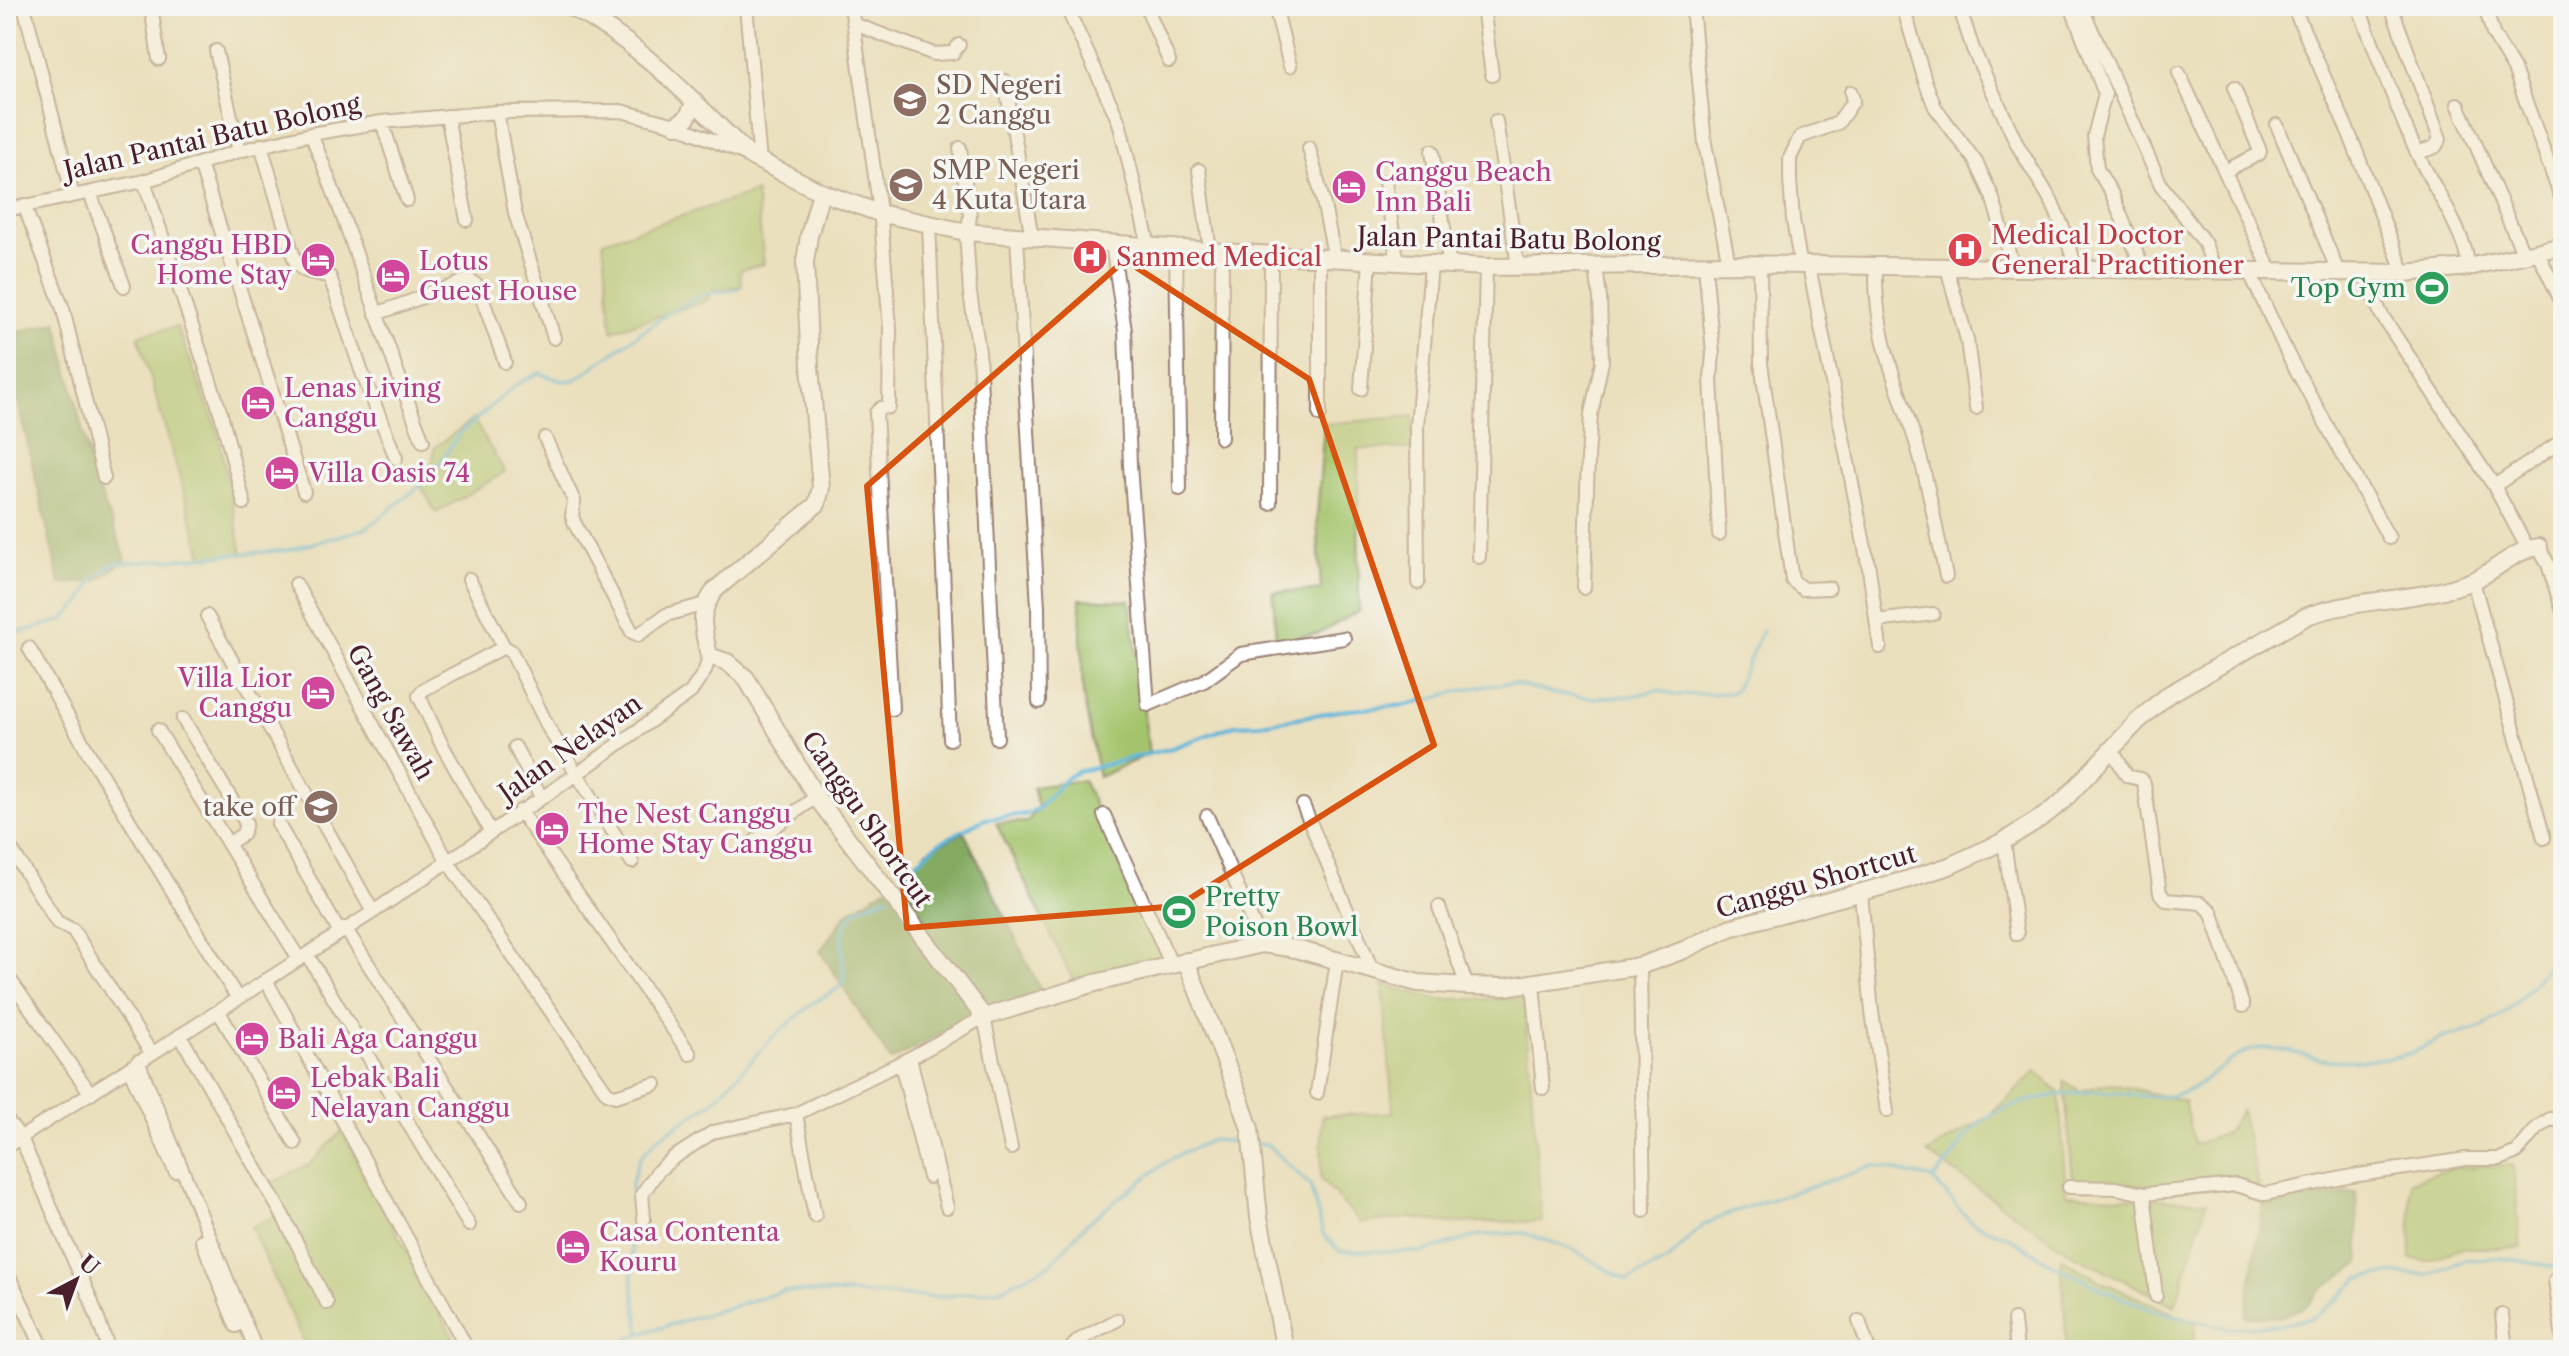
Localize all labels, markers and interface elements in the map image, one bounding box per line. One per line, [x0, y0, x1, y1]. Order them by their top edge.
place label: SD Negeri 2 Canggu [936, 69, 1062, 131]
school or university icon: SD Negeri 2 Canggu [891, 81, 929, 119]
street label: Jalan Pantai Batu Bolong [57, 87, 364, 188]
place label: SMP Negeri 4 Kuta Utara [932, 154, 1087, 216]
place label: Canggu Beach Inn Bali [1375, 156, 1552, 218]
school or university icon: SMP Negeri 4 Kuta Utara [887, 166, 925, 204]
hotel icon: Canggu Beach Inn Bali [1330, 168, 1368, 206]
place label: Medical Doctor General Practitioner [1991, 219, 2244, 281]
street label: Jalan Pantai Batu Bolong [1353, 220, 1661, 258]
place label: Canggu HBD Home Stay [130, 229, 293, 291]
hospital icon: Medical Doctor General Practitioner [1946, 231, 1984, 269]
hospital icon: Sanmed Medical [1071, 238, 1109, 276]
hotel icon: Canggu HBD Home Stay [299, 241, 337, 279]
place label: Sanmed Medical [1116, 241, 1322, 273]
place label: Lotus Guest House [419, 245, 577, 307]
hotel icon: Lotus Guest House [374, 257, 412, 295]
sports icon: Top Gym [2413, 269, 2451, 307]
place label: Top Gym [2291, 272, 2406, 304]
place label: Lenas Living Canggu [284, 372, 441, 434]
hotel icon: Lenas Living Canggu [239, 384, 277, 422]
hotel icon: Villa Oasis 74 [263, 454, 301, 492]
place label: Villa Oasis 74 [307, 457, 470, 489]
street label: Gang Sawah [340, 638, 442, 786]
place label: Villa Lior Canggu [177, 662, 292, 724]
hotel icon: Villa Lior Canggu [299, 674, 337, 712]
street label: Jalan Nelayan [489, 687, 648, 811]
street label: Canggu Shortcut [794, 725, 940, 914]
school or university icon: take off [302, 788, 340, 826]
place label: take off [203, 791, 298, 823]
place label: The Nest Canggu Home Stay Canggu [578, 798, 813, 860]
hotel icon: The Nest Canggu Home Stay Canggu [533, 810, 571, 848]
street label: Canggu Shortcut [1712, 837, 1921, 925]
place label: Pretty Poison Bowl [1205, 881, 1359, 943]
sports icon: Pretty Poison Bowl [1160, 893, 1198, 931]
hotel icon: Bali Aga Canggu [233, 1020, 271, 1058]
place label: Bali Aga Canggu [278, 1023, 478, 1055]
place label: Lebak Bali Nelayan Canggu [310, 1062, 510, 1124]
hotel icon: Lebak Bali Nelayan Canggu [265, 1074, 303, 1112]
place label: Casa Contenta Kouru [599, 1216, 780, 1278]
hotel icon: Casa Contenta Kouru [554, 1228, 592, 1266]
north arrow [36, 1240, 116, 1320]
text: U [73, 1249, 104, 1281]

